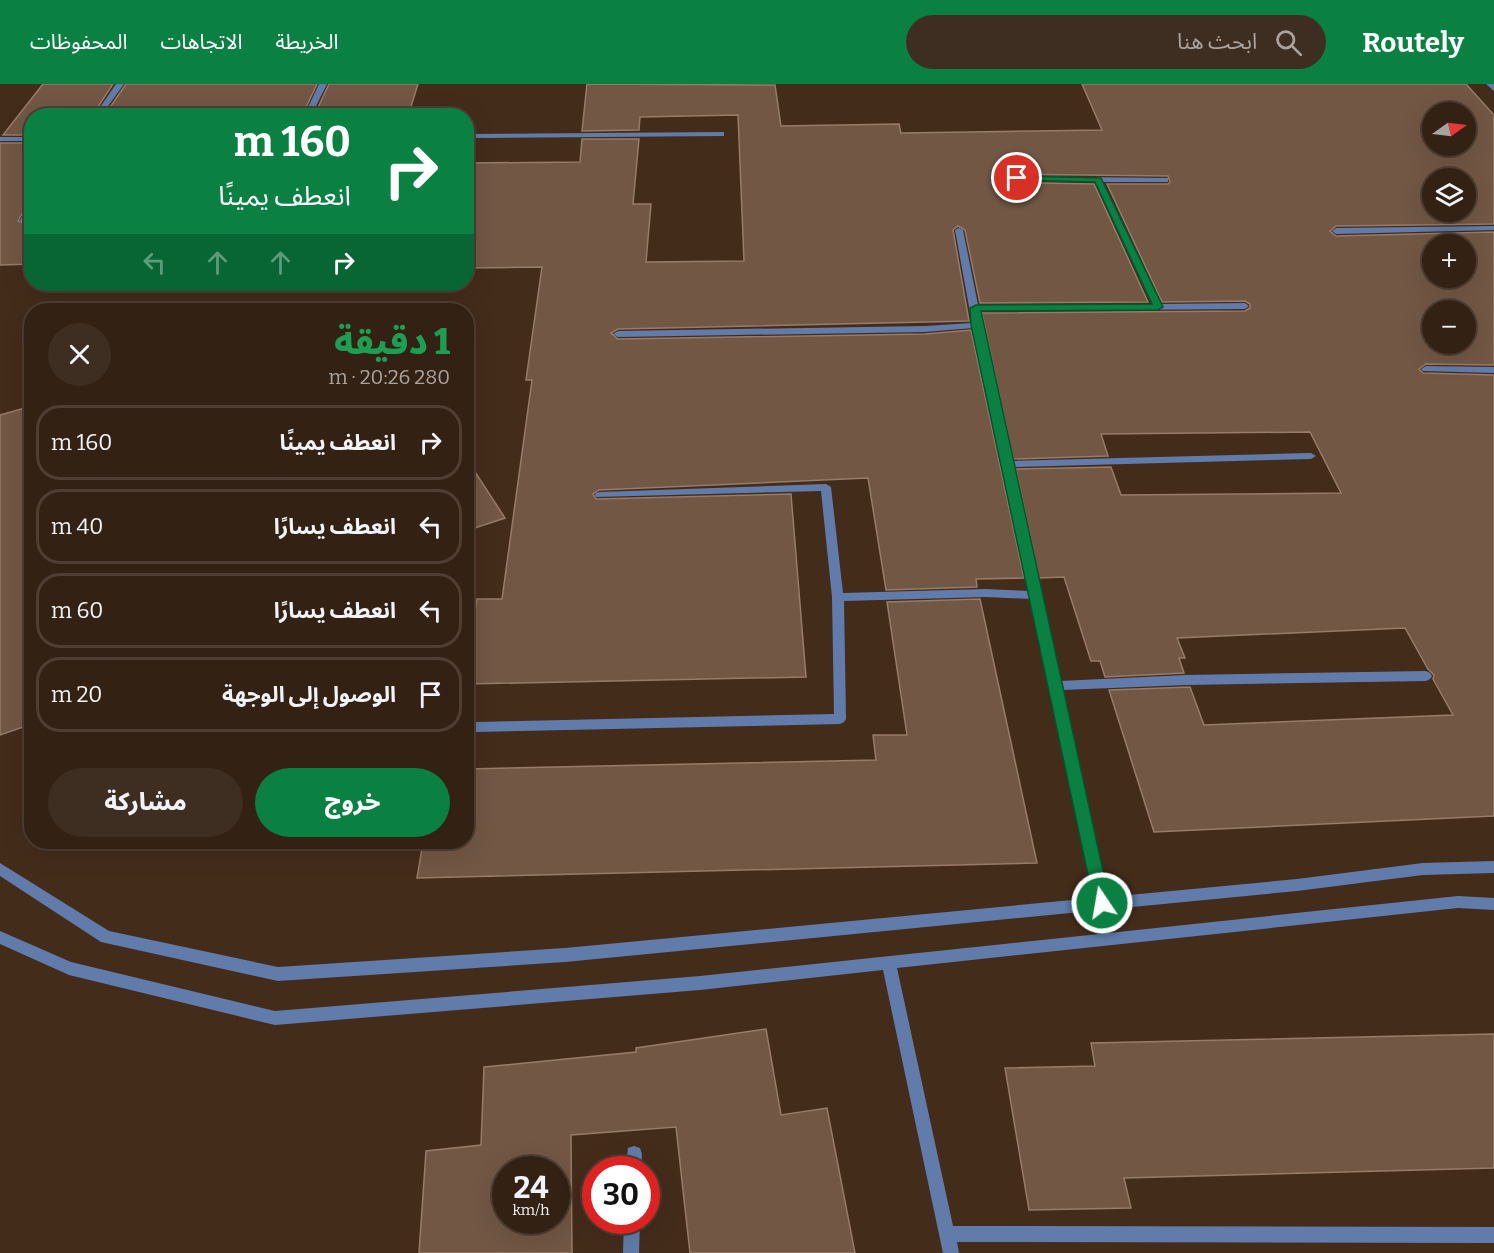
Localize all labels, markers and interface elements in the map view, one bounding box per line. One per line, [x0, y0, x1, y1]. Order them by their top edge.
search box [906, 15, 1326, 69]
icon: search [1272, 26, 1305, 59]
text: Routely [1362, 26, 1464, 59]
text: ابحث هنا [1177, 28, 1257, 55]
text: المحفوظات [30, 29, 127, 55]
text: الاتجاهات [160, 29, 242, 55]
text: الخريطة [275, 29, 338, 55]
north arrow [1422, 102, 1476, 156]
map controls [1422, 102, 1476, 354]
text: 160 m [234, 117, 351, 167]
icon: right [372, 132, 450, 210]
pin [991, 152, 1042, 203]
icon: arrive [1000, 161, 1033, 194]
button: layers [1422, 168, 1476, 222]
text: انعطف يمينًا [218, 180, 351, 212]
button: + [1422, 234, 1476, 288]
icon: left [138, 246, 171, 279]
icon: ahead [201, 246, 234, 279]
icon: ahead [264, 246, 297, 279]
icon: right [327, 246, 360, 279]
button: − [1422, 300, 1476, 354]
text: 1 دقيقة [334, 320, 450, 364]
button: close [48, 323, 111, 386]
text: 280 m · 20:26 [328, 365, 450, 389]
icon: right [414, 426, 447, 459]
text: 160 m [51, 429, 112, 456]
text: انعطف يمينًا [280, 429, 396, 456]
icon: left [414, 510, 447, 543]
text: 40 m [51, 513, 103, 540]
text: انعطف يسارًا [274, 513, 396, 540]
icon: left [414, 594, 447, 627]
text: 60 m [51, 597, 103, 624]
text: انعطف يسارًا [274, 597, 396, 624]
icon: arrive [414, 678, 447, 711]
text: 20 m [51, 681, 102, 708]
text: الوصول إلى الوجهة [222, 681, 396, 708]
button: مشاركة [48, 768, 243, 837]
button: خروج [255, 768, 450, 837]
position arrow [1070, 871, 1134, 935]
speed limit sign: 30 [582, 1156, 660, 1234]
text: 24 [513, 1170, 549, 1206]
text: km/h [512, 1201, 550, 1219]

